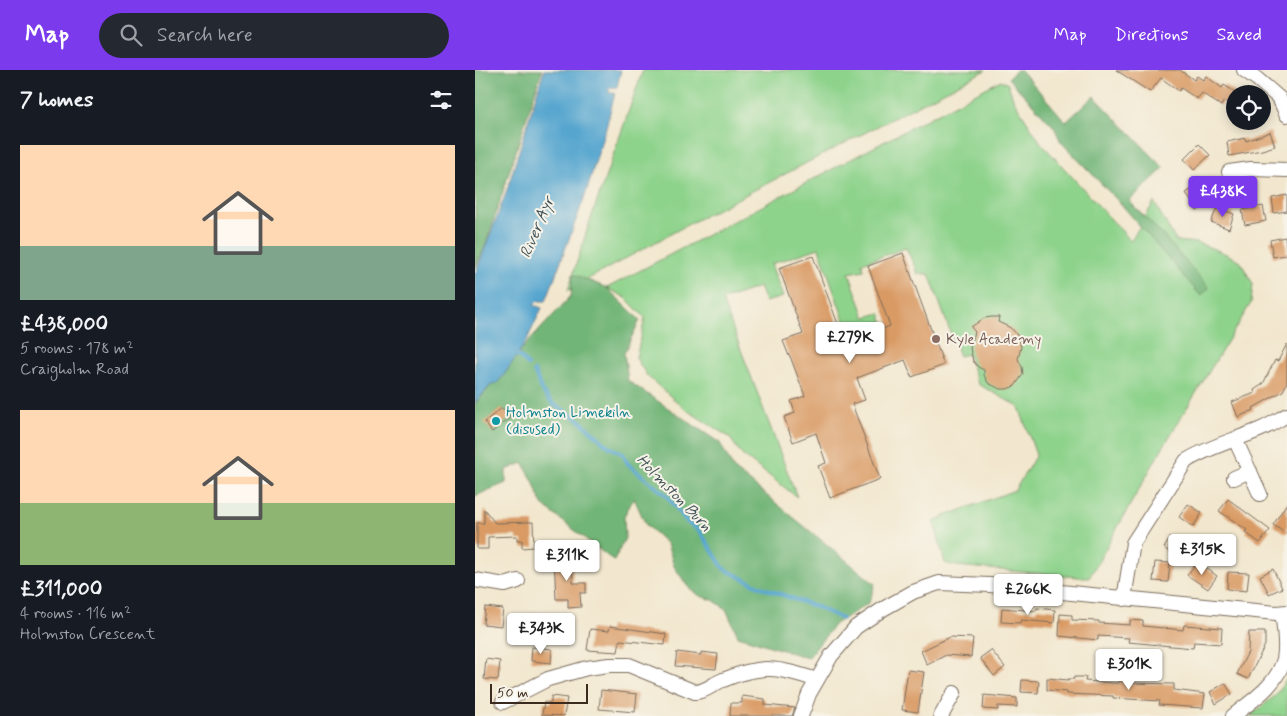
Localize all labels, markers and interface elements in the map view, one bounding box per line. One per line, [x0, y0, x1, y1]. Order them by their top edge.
search box [99, 13, 449, 58]
text: Map [25, 20, 69, 51]
icon: search [117, 21, 145, 49]
text: Search here [157, 23, 253, 48]
text: Map [1054, 23, 1087, 47]
text: Directions [1115, 23, 1189, 47]
text: Saved [1217, 23, 1262, 47]
map controls [1226, 85, 1271, 130]
button: locate [1226, 85, 1271, 130]
text: 7 homes [20, 86, 93, 114]
icon: filters [427, 86, 455, 114]
pin: £438K [1188, 176, 1258, 218]
icon: home [193, 178, 283, 268]
text: £438K [1199, 181, 1247, 202]
water label: River Ayr [515, 192, 560, 261]
text: £438,000 [20, 310, 108, 338]
pin: £279K [815, 322, 885, 364]
text: £279K [827, 327, 873, 348]
place label: Kyle Academy [946, 330, 1041, 350]
marker: Kyle Academy [930, 333, 942, 345]
text: 5 rooms · 178 m² [20, 338, 134, 359]
text: Craigholm Road [20, 359, 129, 380]
place label: Holmston Limekiln (disused) [506, 403, 631, 440]
marker: Holmston Limekiln (disused) [490, 415, 502, 427]
icon: home [193, 443, 283, 533]
water label: Holmston Burn [632, 450, 716, 536]
pin: £315K [1167, 534, 1237, 576]
text: £315K [1179, 539, 1225, 560]
pin: £311K [532, 540, 602, 582]
text: £311K [546, 545, 588, 566]
pin: £266K [993, 574, 1063, 616]
text: £311,000 [20, 575, 102, 603]
text: £266K [1005, 579, 1051, 600]
text: 4 rooms · 116 m² [20, 603, 131, 624]
pin: £343K [506, 612, 576, 655]
text: £343K [518, 618, 564, 639]
text: Holmston Crescent [20, 624, 155, 645]
pin: £301K [1094, 648, 1164, 691]
text: £301K [1106, 654, 1152, 675]
scale bar [490, 681, 587, 704]
text: 50 m [497, 684, 528, 702]

